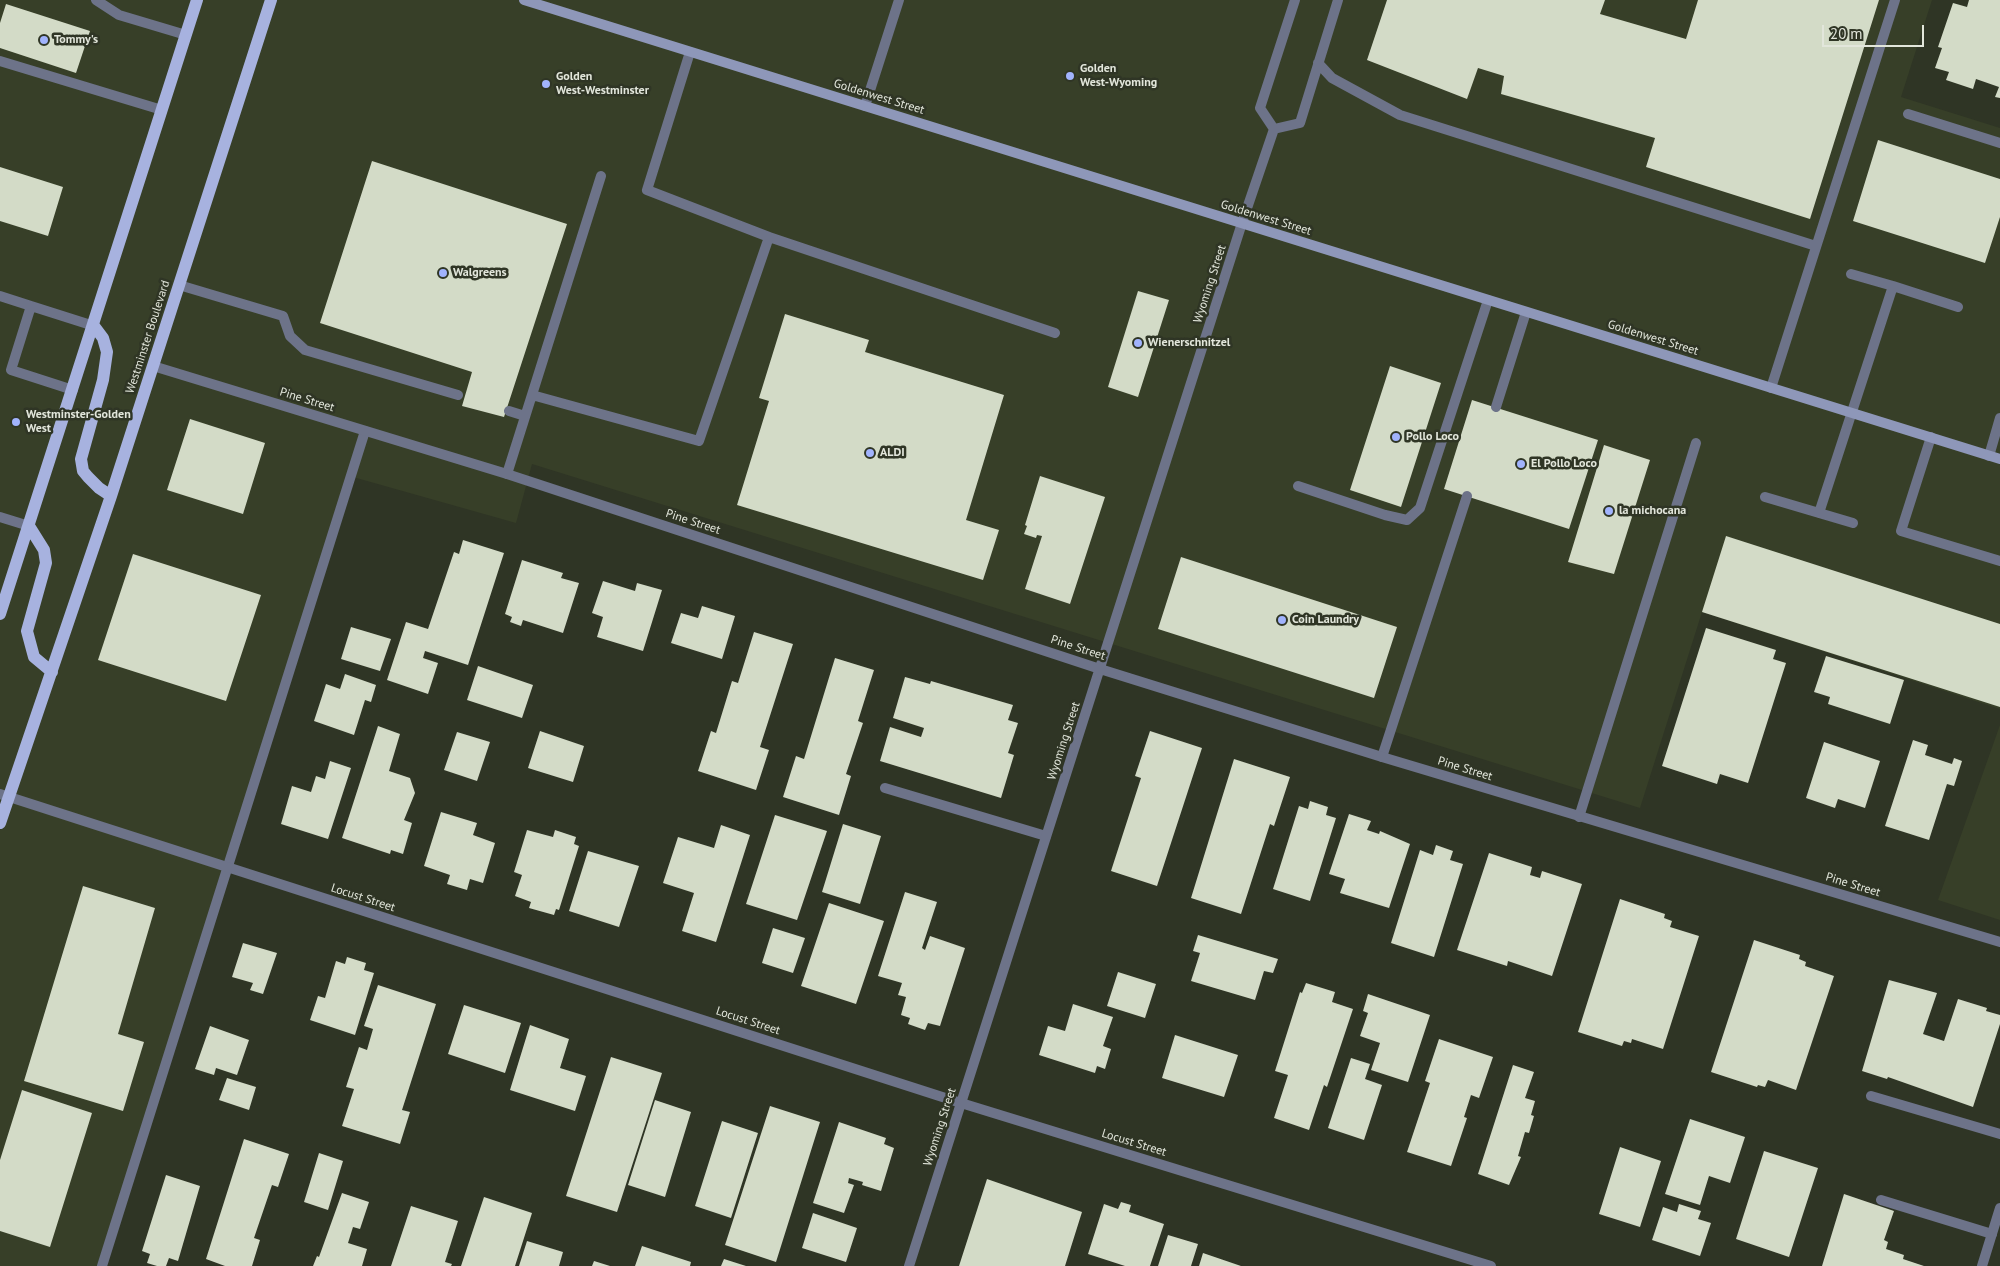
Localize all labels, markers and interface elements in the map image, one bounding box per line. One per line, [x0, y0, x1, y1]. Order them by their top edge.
scale bar [1825, 15, 1928, 47]
text: 20 m [1830, 24, 1863, 43]
place label: Tommy's [54, 33, 98, 47]
marker: Tommy's [38, 34, 50, 46]
place label: Golden West-Wyoming [1080, 62, 1157, 90]
place label: Golden West-Westminster [556, 70, 649, 98]
marker: Golden West-Wyoming [1064, 70, 1076, 82]
street label: Goldenwest Street [832, 76, 926, 118]
marker: Golden West-Westminster [540, 78, 552, 90]
street label: Goldenwest Street [1219, 197, 1313, 239]
street label: Wyoming Street [1191, 243, 1229, 325]
place label: Walgreens [453, 266, 507, 280]
marker: Walgreens [437, 267, 449, 279]
street label: Westminster Boulevard [123, 279, 173, 395]
street label: Goldenwest Street [1606, 317, 1700, 359]
place label: Wienerschnitzel [1148, 336, 1230, 350]
marker: Wienerschnitzel [1132, 337, 1144, 349]
street label: Pine Street [278, 385, 336, 415]
place label: Westminster-Golden West [26, 408, 131, 436]
marker: Westminster-Golden West [10, 416, 22, 428]
place label: Pollo Loco [1406, 430, 1459, 444]
marker: Pollo Loco [1390, 431, 1402, 443]
place label: ALDI [880, 446, 905, 460]
marker: ALDI [864, 447, 876, 459]
place label: El Pollo Loco [1531, 457, 1597, 471]
marker: El Pollo Loco [1515, 458, 1527, 470]
place label: la michocana [1619, 504, 1686, 518]
marker: la michocana [1603, 505, 1615, 517]
street label: Pine Street [664, 506, 722, 538]
place label: Coin Laundry [1292, 613, 1359, 627]
marker: Coin Laundry [1276, 614, 1288, 626]
street label: Pine Street [1049, 632, 1107, 664]
street label: Wyoming Street [1045, 700, 1083, 782]
street label: Pine Street [1436, 754, 1494, 784]
street label: Pine Street [1824, 870, 1882, 900]
street label: Locust Street [329, 881, 397, 915]
street label: Locust Street [714, 1004, 782, 1038]
street label: Wyoming Street [921, 1086, 959, 1168]
street label: Locust Street [1100, 1126, 1168, 1160]

